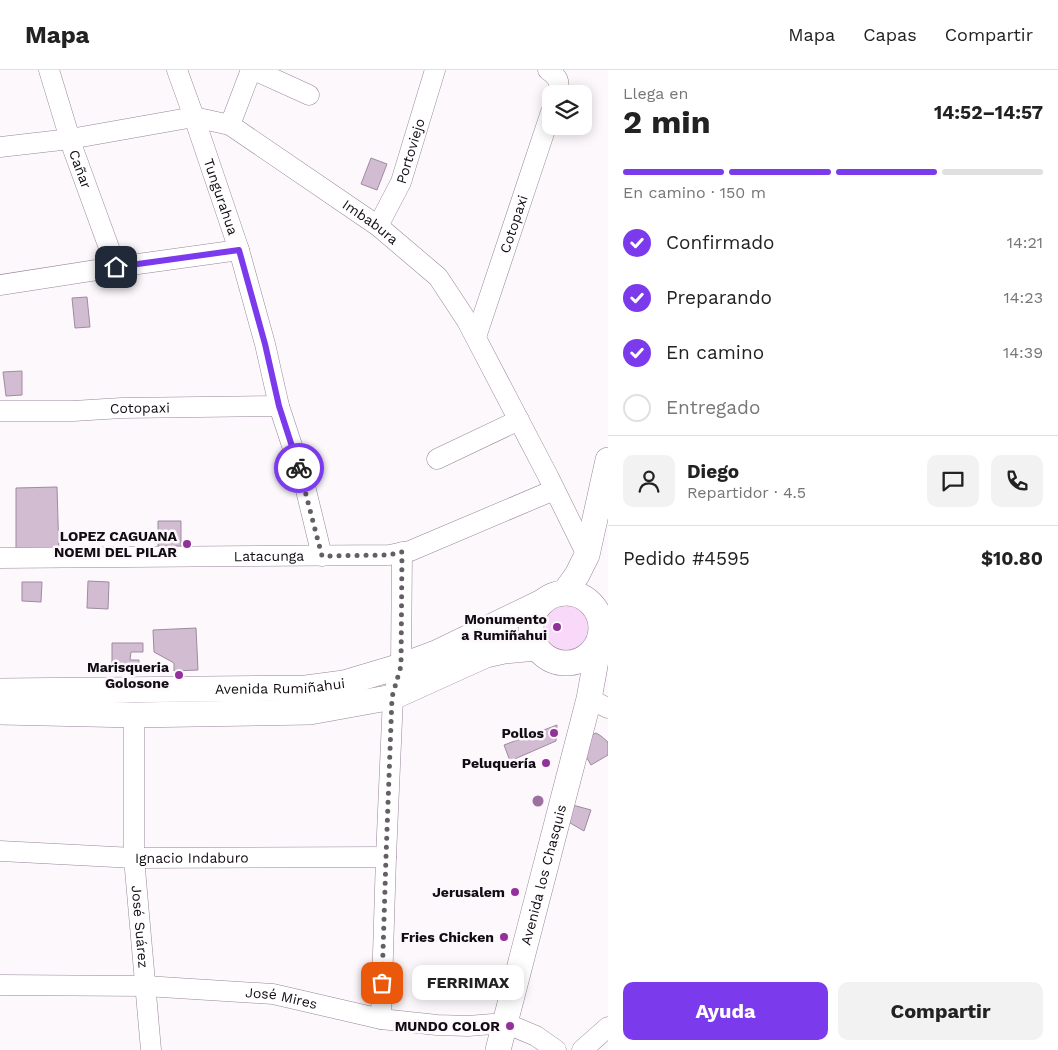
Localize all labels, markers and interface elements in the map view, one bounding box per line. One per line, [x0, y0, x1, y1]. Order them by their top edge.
text: Mapa [25, 21, 90, 49]
text: Mapa [788, 24, 835, 45]
text: Capas [863, 24, 917, 45]
text: Compartir [945, 24, 1033, 45]
text: Llega en [623, 84, 689, 103]
map controls [542, 85, 592, 135]
button: layers [542, 85, 592, 135]
text: 14:52–14:57 [934, 101, 1043, 124]
text: 2 min [623, 103, 711, 141]
street label: Portoviejo [393, 116, 428, 186]
street label: Cañar [66, 148, 95, 191]
street label: Tungurahua [201, 156, 241, 237]
text: En camino · 150 m [623, 183, 766, 202]
street label: Cotopaxi [497, 193, 531, 255]
street label: Imbabura [340, 196, 402, 248]
icon: check [623, 229, 651, 257]
text: Confirmado [666, 231, 775, 254]
text: 14:21 [1007, 233, 1043, 252]
pin [95, 246, 137, 288]
icon: home [102, 253, 130, 281]
icon: check [623, 284, 651, 312]
text: Preparando [666, 286, 772, 309]
text: 14:23 [1004, 288, 1043, 307]
icon: check [623, 339, 651, 367]
text: En camino [666, 341, 764, 364]
text: 14:39 [1003, 343, 1043, 362]
text: Entregado [666, 396, 760, 419]
street label: Cotopaxi [109, 399, 170, 417]
courier [274, 443, 324, 493]
icon: bike [285, 454, 313, 482]
button: person [623, 455, 675, 507]
button: chat [927, 455, 979, 507]
button: phone [991, 455, 1043, 507]
text: Diego [687, 460, 739, 483]
text: Repartidor · 4.5 [687, 483, 806, 502]
place label: LOPEZ CAGUANA NOEMI DEL PILAR [54, 528, 178, 560]
marker: LOPEZ CAGUANA NOEMI DEL PILAR [181, 538, 193, 550]
text: Pedido #4595 [623, 547, 750, 570]
text: $10.80 [981, 547, 1043, 570]
street label: Latacunga [234, 548, 304, 564]
place label: Monumento a Rumiñahui [461, 611, 547, 643]
marker: Monumento a Rumiñahui [551, 621, 563, 633]
place label: Marisqueria Golosone [87, 659, 170, 691]
marker: Marisqueria Golosone [173, 669, 185, 681]
street label: Avenida Rumiñahui [215, 675, 346, 697]
place label: Pollos [501, 725, 545, 741]
marker: Pollos [548, 727, 560, 739]
place label: Peluquería [462, 755, 537, 771]
marker: Peluquería [540, 757, 552, 769]
street label: Avenida los Chasquis [518, 803, 569, 947]
street label: Ignacio Indaburo [135, 850, 249, 866]
place label: Jerusalem [432, 884, 505, 900]
street label: José Suárez [128, 885, 152, 969]
marker: Jerusalem [509, 886, 521, 898]
place label: Fries Chicken [401, 929, 494, 945]
marker: Fries Chicken [498, 931, 510, 943]
pin [361, 962, 403, 1004]
callout: FERRIMAX [412, 966, 524, 1000]
icon: bag [368, 969, 396, 997]
text: FERRIMAX [427, 973, 509, 992]
button: Ayuda [623, 982, 828, 1040]
button: Compartir [838, 982, 1043, 1040]
street label: José Mires [245, 984, 319, 1012]
place label: MUNDO COLOR [395, 1018, 500, 1034]
marker: MUNDO COLOR [504, 1020, 516, 1032]

